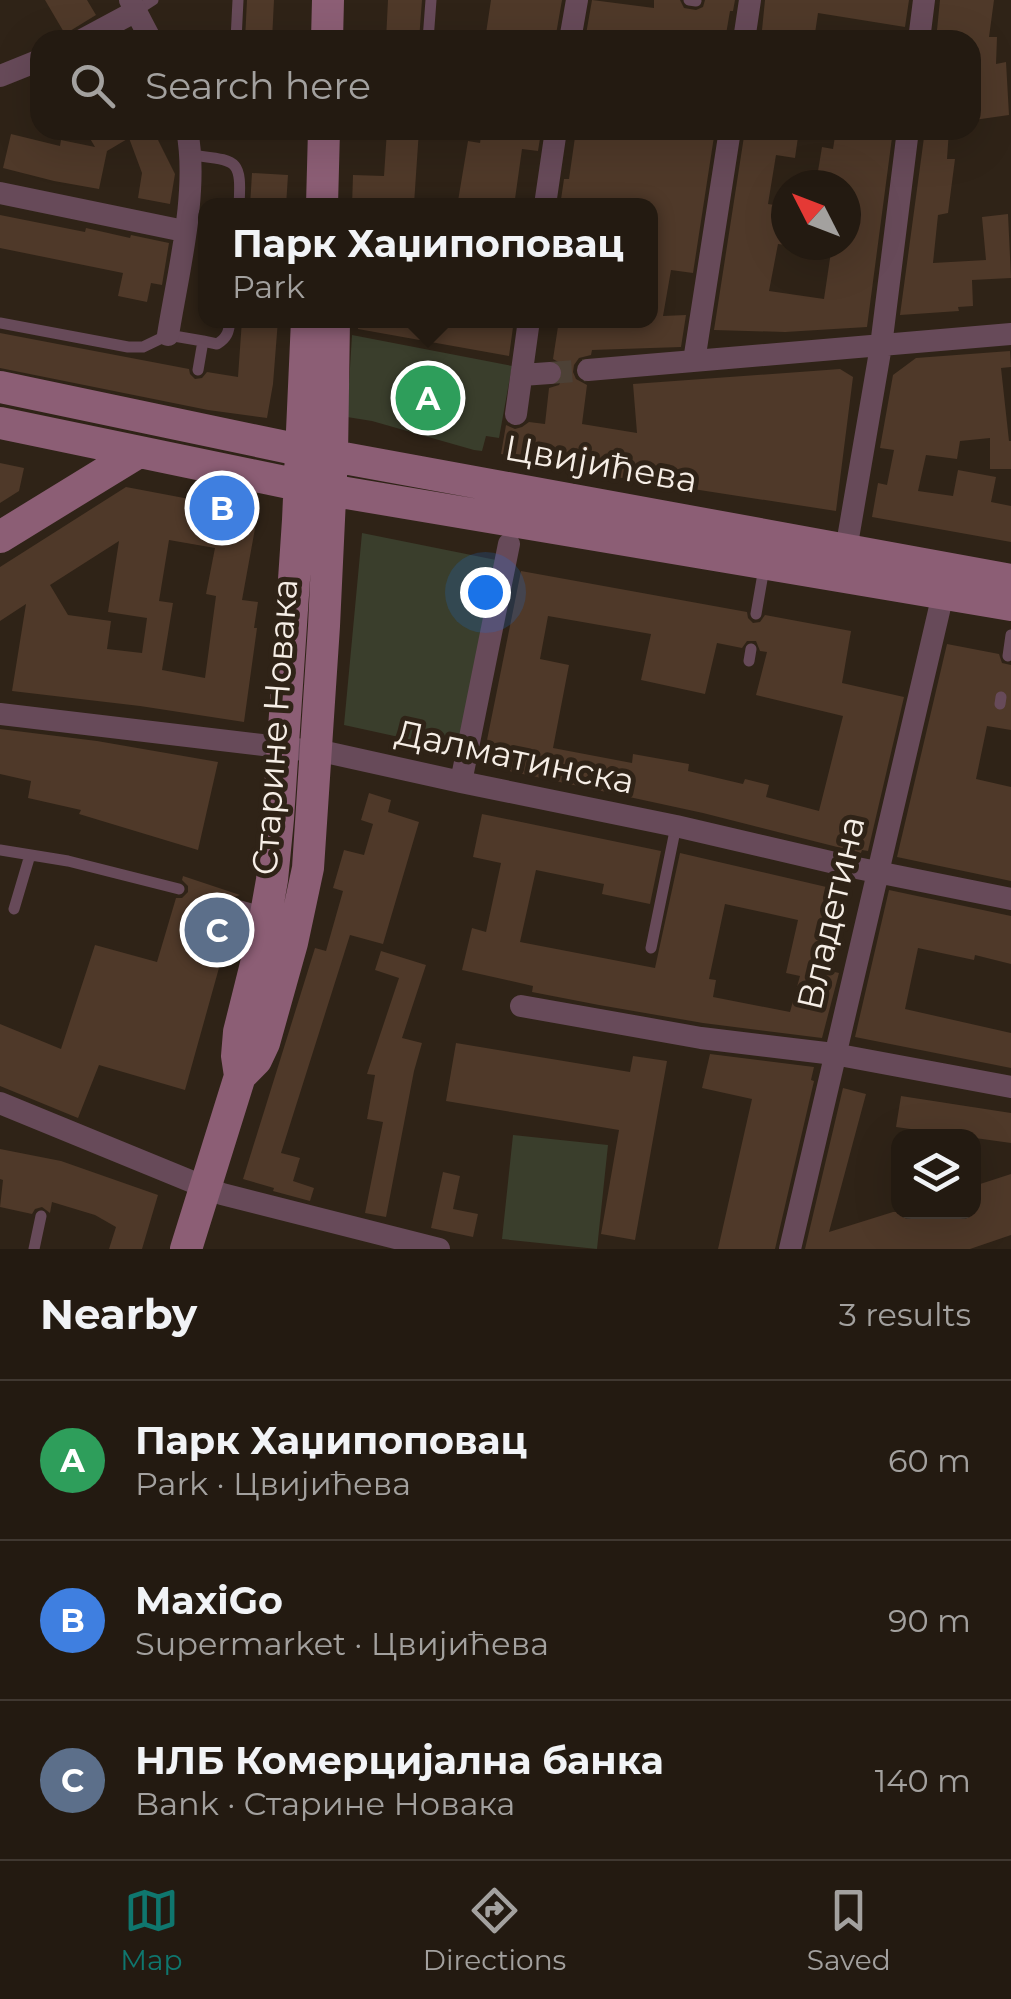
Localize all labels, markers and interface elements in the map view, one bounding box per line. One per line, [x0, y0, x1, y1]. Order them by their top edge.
search box [30, 30, 981, 140]
icon: search [65, 58, 120, 113]
text: Search here [145, 62, 371, 109]
north arrow [771, 170, 861, 260]
popup [198, 198, 658, 328]
text: Парк Хаџипоповац [232, 220, 624, 267]
text: Park [232, 267, 305, 306]
pin: A [396, 360, 460, 436]
street label: Цвијићева [501, 425, 701, 502]
pin: B [190, 470, 254, 546]
your location [460, 567, 511, 618]
street label: Старине Новака [243, 577, 306, 877]
street label: Далматинска [392, 710, 638, 803]
street label: Владетина [787, 812, 874, 1014]
pin: C [184, 892, 250, 968]
map controls [891, 1129, 981, 1219]
button: layers [891, 1129, 981, 1219]
text: Nearby [40, 1288, 197, 1340]
text: 3 results [839, 1295, 971, 1334]
text: Парк Хаџипоповац [135, 1417, 527, 1464]
text: A [60, 1441, 85, 1480]
text: 60 m [888, 1441, 971, 1480]
text: Park · Цвијићева [135, 1464, 411, 1503]
text: MaxiGo [135, 1577, 283, 1624]
text: B [60, 1601, 85, 1640]
text: 90 m [888, 1601, 971, 1640]
text: Supermarket · Цвијићева [135, 1624, 549, 1663]
text: НЛБ Комерцијална банка [135, 1737, 664, 1784]
text: C [61, 1761, 84, 1800]
text: 140 m [875, 1761, 971, 1800]
text: Bank · Старине Новака [135, 1784, 515, 1823]
tab: Map [120, 1883, 182, 1977]
tab: Directions [423, 1883, 566, 1977]
tab: Saved [807, 1883, 891, 1977]

